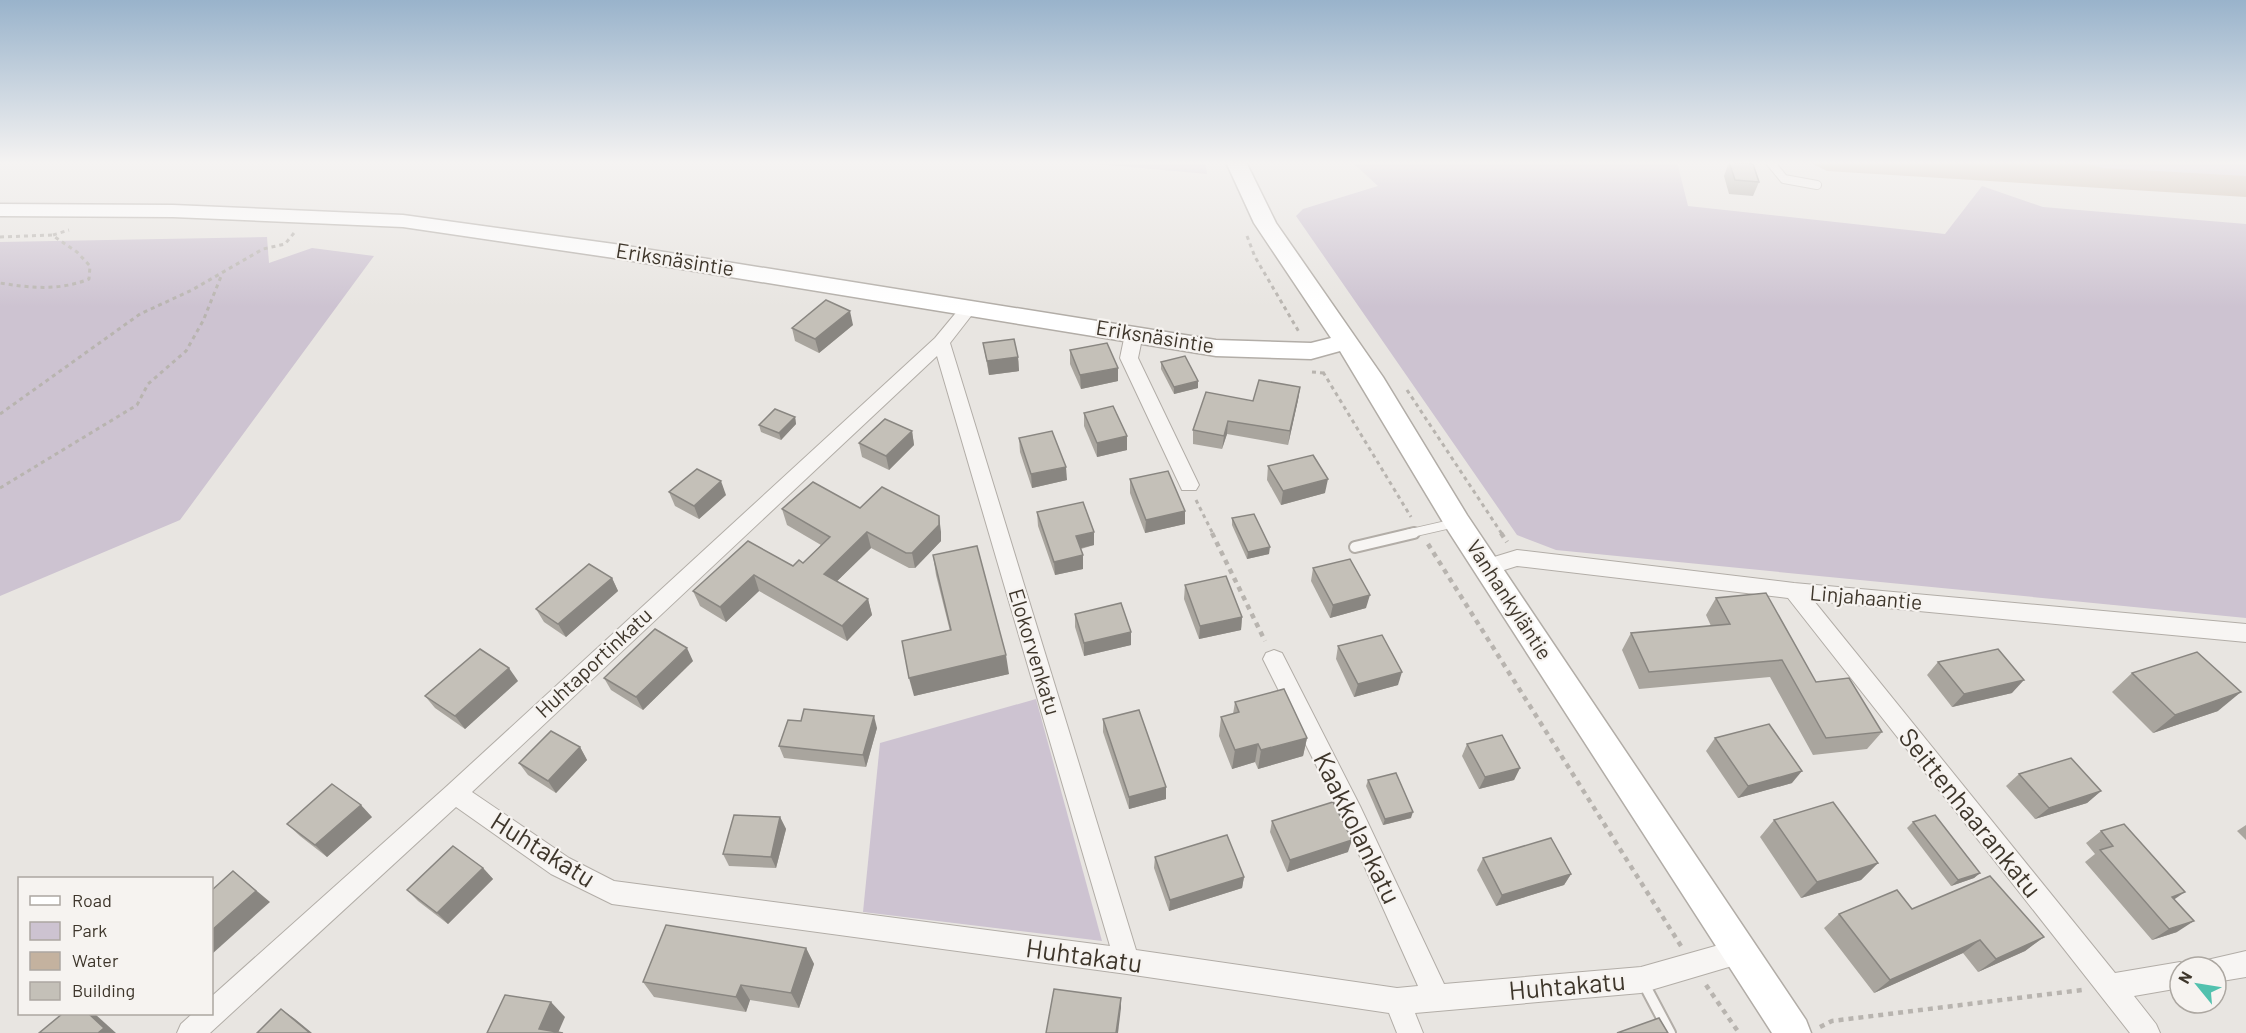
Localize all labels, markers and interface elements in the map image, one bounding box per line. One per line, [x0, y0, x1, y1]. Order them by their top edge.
street label: Eriksnäsintie [614, 237, 736, 280]
street label: Eriksnäsintie [1094, 314, 1216, 357]
street label: Vanhankyläntie [1462, 535, 1558, 664]
street label: Linjahaantie [1809, 579, 1923, 614]
street label: Elokorvenkatu [1004, 585, 1067, 718]
street label: Huhtaportinkatu [530, 602, 656, 722]
street label: Seittenhaarankatu [1893, 721, 2049, 903]
street label: Kaakkolankatu [1308, 746, 1408, 908]
street label: Huhtakatu [486, 805, 602, 893]
legend [18, 877, 213, 1015]
text: Road [72, 889, 112, 911]
text: Park [72, 919, 107, 941]
street label: Huhtakatu [1024, 931, 1144, 978]
text: Water [72, 949, 119, 971]
north arrow [2168, 955, 2228, 1015]
street label: Huhtakatu [1507, 964, 1627, 1005]
text: N [2174, 968, 2195, 987]
text: Building [72, 979, 135, 1001]

